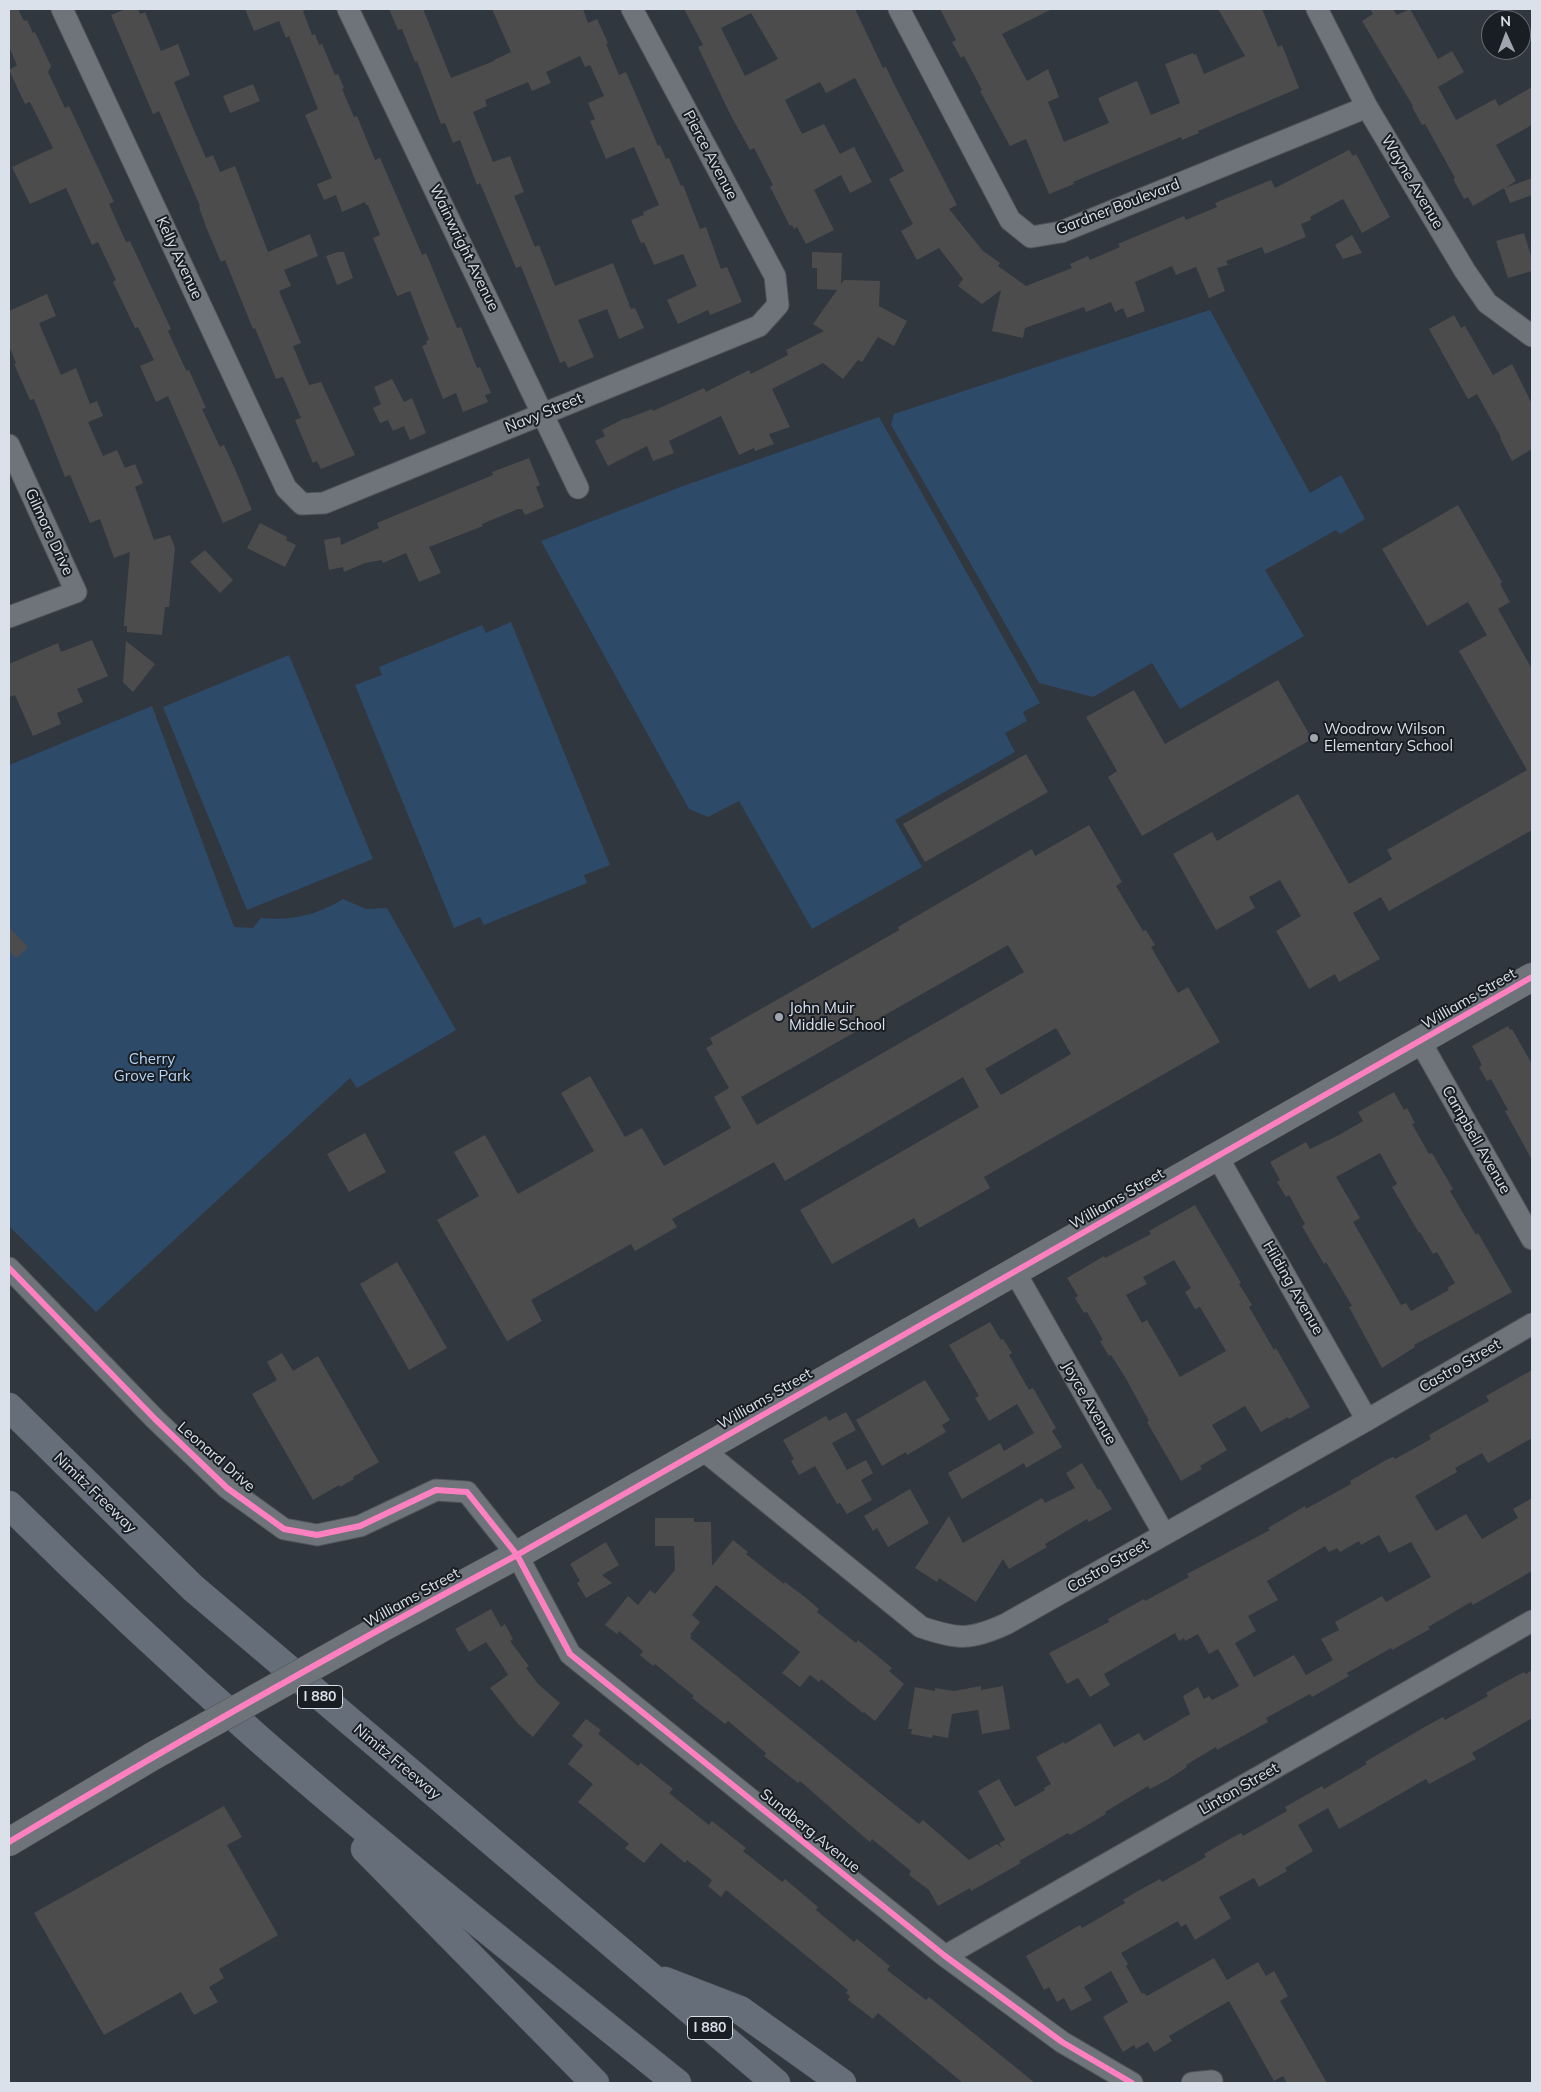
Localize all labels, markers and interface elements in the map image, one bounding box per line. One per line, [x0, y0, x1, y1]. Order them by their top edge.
north arrow [1481, 10, 1531, 60]
text: N [1500, 12, 1511, 30]
street label: Pierce Avenue [679, 107, 741, 203]
street label: Wayne Avenue [1377, 132, 1447, 232]
street label: Gardner Boulevard [1054, 175, 1182, 239]
street label: Wainwright Avenue [426, 182, 502, 314]
street label: Kelly Avenue [152, 214, 206, 302]
street label: Navy Street [503, 389, 585, 437]
street label: Gilmore Drive [21, 486, 77, 578]
place label: Woodrow Wilson Elementary School [1324, 720, 1453, 755]
marker: Woodrow Wilson Elementary School [1308, 732, 1320, 744]
street label: Williams Street [1419, 965, 1519, 1033]
place label: John Muir Middle School [789, 999, 885, 1034]
marker: John Muir Middle School [773, 1011, 785, 1023]
park label: Cherry Grove Park [114, 1050, 190, 1085]
street label: Campbell Avenue [1438, 1083, 1514, 1197]
street label: Williams Street [1067, 1165, 1167, 1233]
street label: Hilding Avenue [1259, 1238, 1327, 1338]
street label: Castro Street [1416, 1335, 1504, 1397]
street label: Joyce Avenue [1058, 1358, 1120, 1448]
street label: Williams Street [715, 1365, 815, 1433]
street label: Leonard Drive [173, 1418, 259, 1496]
street label: Nimitz Freeway [50, 1449, 140, 1537]
street label: Castro Street [1064, 1535, 1152, 1597]
street label: Williams Street [361, 1564, 463, 1632]
road number: I 880 [298, 1685, 342, 1708]
street label: Nimitz Freeway [350, 1720, 444, 1804]
street label: Linton Street [1196, 1759, 1282, 1819]
street label: Sundberg Avenue [756, 1785, 864, 1877]
road number: I 880 [688, 2016, 732, 2040]

